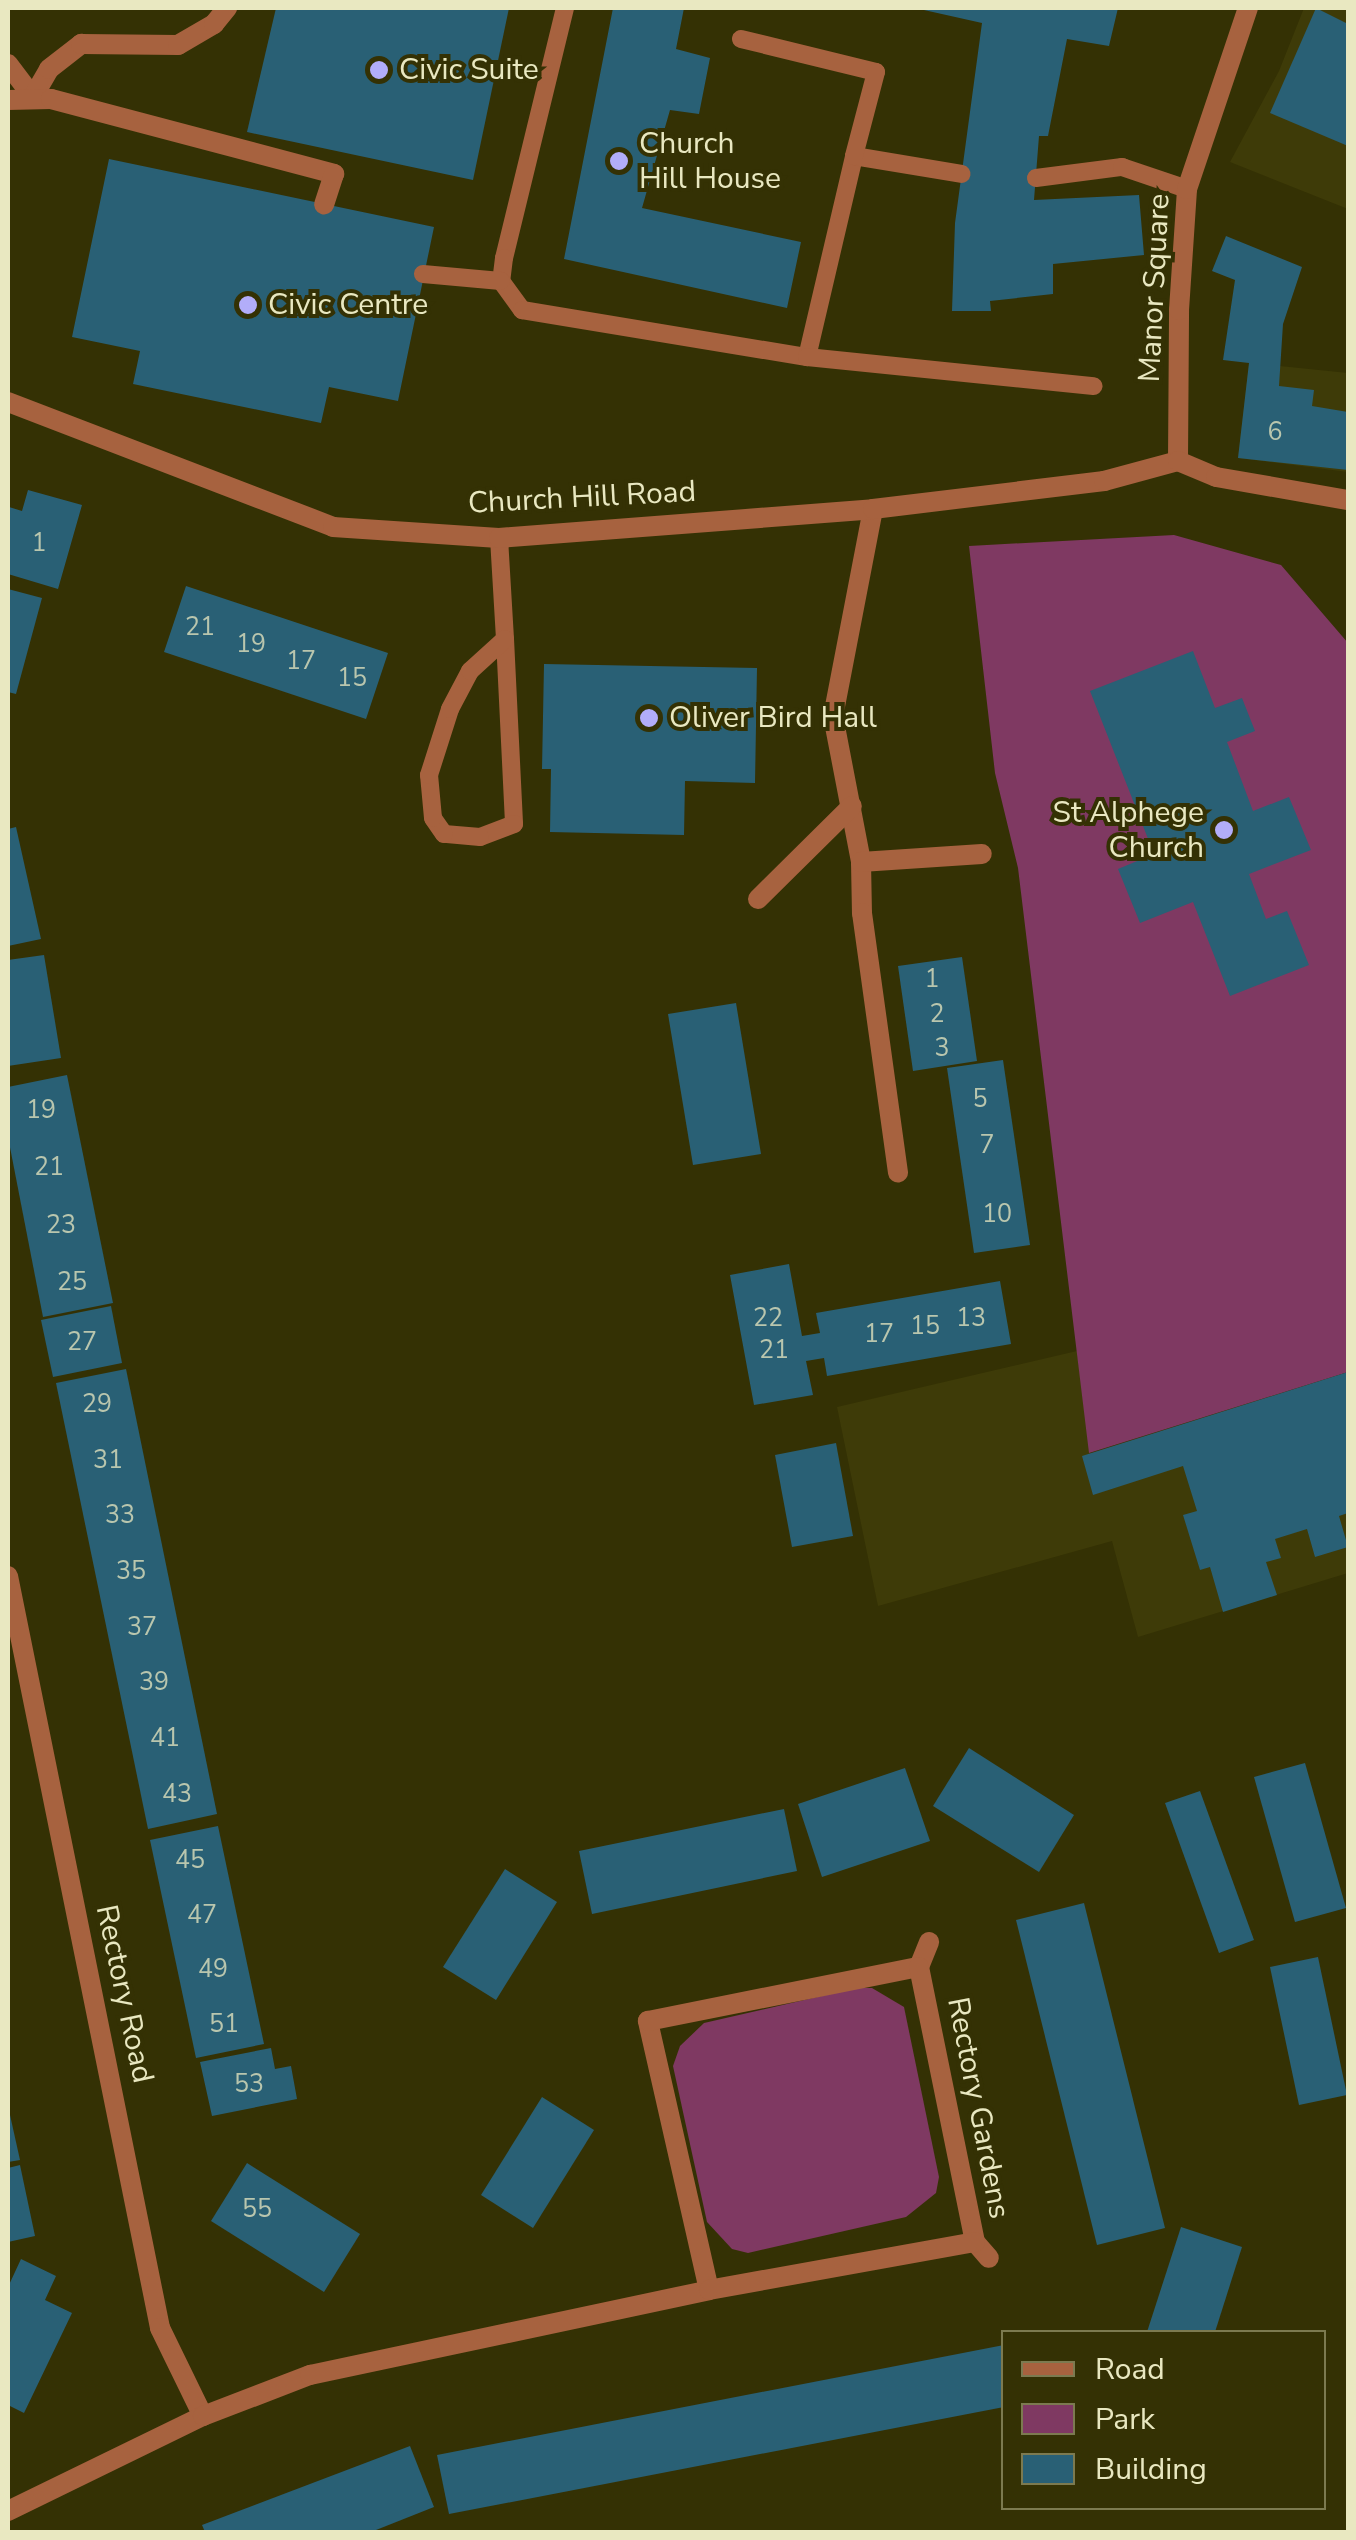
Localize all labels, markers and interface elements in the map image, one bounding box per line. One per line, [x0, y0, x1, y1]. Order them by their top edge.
place label: Civic Suite [399, 52, 539, 88]
marker: Civic Suite [368, 59, 390, 81]
place label: Church Hill House [639, 126, 781, 196]
marker: Church Hill House [608, 150, 630, 172]
street label: Manor Square [1132, 193, 1178, 383]
place label: Civic Centre [268, 287, 428, 323]
marker: Civic Centre [237, 294, 259, 316]
house number: 6 [1268, 417, 1282, 447]
street label: Church Hill Road [467, 474, 697, 522]
house number: 1 [32, 528, 46, 558]
house number: 21 [185, 612, 215, 642]
house number: 19 [236, 629, 266, 659]
house number: 17 [286, 646, 316, 676]
house number: 15 [337, 663, 367, 693]
place label: Oliver Bird Hall [669, 700, 877, 736]
marker: Oliver Bird Hall [638, 707, 660, 729]
place label: St Alphege Church [1053, 795, 1204, 866]
marker: St Alphege Church [1213, 819, 1235, 841]
house number: 1 [925, 964, 939, 994]
house number: 2 [930, 999, 944, 1029]
house number: 3 [935, 1033, 949, 1063]
house number: 5 [973, 1084, 987, 1114]
house number: 19 [26, 1095, 56, 1125]
house number: 7 [980, 1130, 994, 1160]
house number: 21 [34, 1152, 64, 1182]
house number: 10 [982, 1199, 1012, 1229]
house number: 23 [46, 1210, 76, 1240]
house number: 25 [57, 1267, 87, 1297]
house number: 22 [753, 1303, 783, 1333]
house number: 13 [956, 1303, 986, 1333]
house number: 15 [910, 1311, 940, 1341]
house number: 17 [864, 1319, 894, 1349]
house number: 27 [67, 1327, 97, 1357]
house number: 21 [759, 1335, 789, 1365]
house number: 29 [82, 1389, 112, 1419]
house number: 31 [93, 1445, 123, 1475]
house number: 33 [105, 1500, 135, 1530]
house number: 35 [116, 1556, 146, 1586]
house number: 37 [127, 1612, 157, 1642]
house number: 39 [139, 1667, 169, 1697]
house number: 41 [150, 1723, 180, 1753]
house number: 43 [162, 1779, 192, 1809]
house number: 45 [175, 1845, 205, 1875]
house number: 47 [187, 1900, 217, 1930]
street label: Rectory Road [88, 1902, 160, 2086]
house number: 49 [198, 1954, 228, 1984]
street label: Rectory Gardens [939, 1994, 1017, 2222]
house number: 51 [209, 2009, 239, 2039]
house number: 53 [234, 2069, 264, 2099]
house number: 55 [242, 2194, 272, 2224]
legend [1001, 2330, 1326, 2510]
text: Road [1095, 2349, 1165, 2390]
text: Park [1095, 2399, 1155, 2440]
text: Building [1095, 2449, 1207, 2490]

